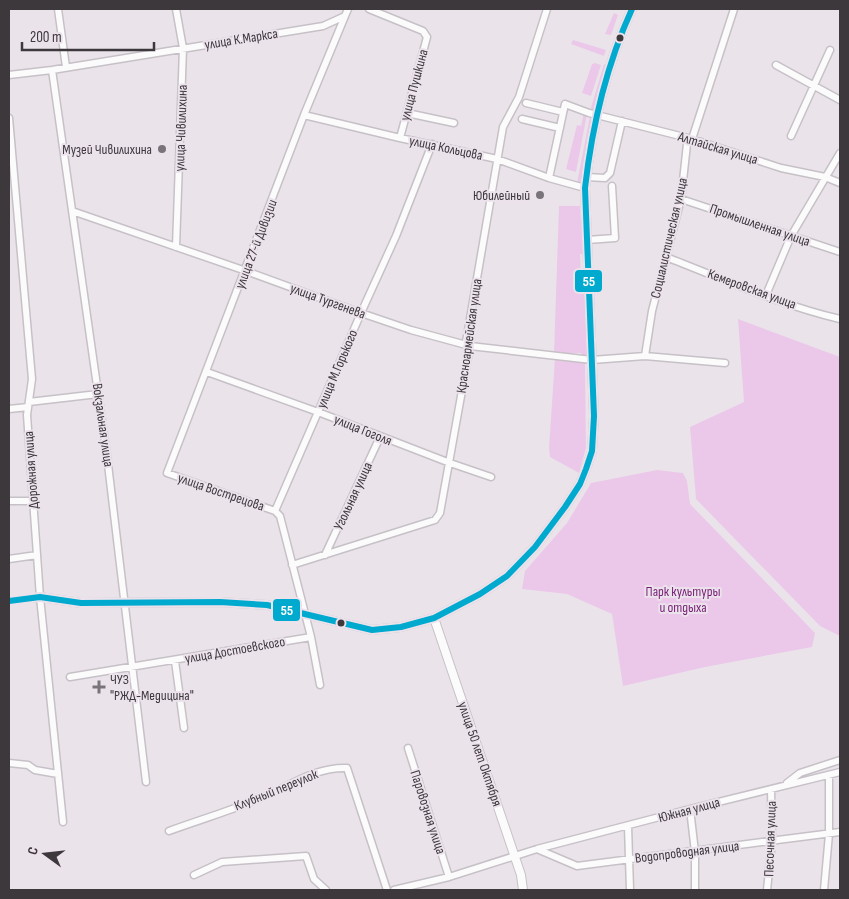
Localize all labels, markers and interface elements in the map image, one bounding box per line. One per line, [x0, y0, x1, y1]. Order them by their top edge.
scale bar [22, 20, 155, 52]
street label: улица К.Маркса [203, 25, 279, 53]
text: 200 m [30, 28, 62, 47]
unlabelled marker [615, 33, 625, 43]
street label: улица Пушкина [396, 47, 432, 123]
street label: улица Чивилихина [171, 84, 191, 172]
street label: Алтайская улица [675, 128, 760, 168]
street label: улица Кольцова [408, 132, 484, 164]
place label: Музей Чивилихина [62, 141, 152, 158]
marker: Музей Чивилихина [156, 143, 168, 155]
street label: Социалистическая улица [647, 176, 691, 300]
place label: Юбилейный [473, 187, 530, 204]
marker: Юбилейный [534, 189, 546, 201]
street label: улица 27-й Дивизии [231, 197, 281, 291]
street label: Промышленная улица [708, 200, 812, 250]
street label: Кемеровская улица [705, 265, 799, 313]
line badge: 55 [574, 269, 603, 293]
text: 55 [583, 273, 595, 290]
street label: Красноармейская улица [453, 278, 485, 394]
street label: улица Тургенева [288, 279, 368, 323]
street label: улица М.Горького [313, 327, 361, 411]
street label: Вокзальная улица [89, 382, 117, 468]
street label: улица Гоголя [332, 411, 394, 449]
street label: Дорожная улица [20, 431, 42, 509]
street label: Угольная улица [330, 459, 376, 533]
street label: улица Вострецова [175, 469, 267, 515]
park label: Парк культуры и отдыха [646, 583, 720, 616]
line badge: 55 [272, 598, 301, 622]
text: 55 [281, 602, 293, 619]
unlabelled marker [336, 618, 346, 628]
street label: улица Достоевского [184, 633, 287, 667]
place label: ЧУЗ "РЖД-Медицина" [110, 671, 194, 704]
marker: ЧУЗ "РЖД-Медицина" [92, 680, 106, 694]
street label: улица 50 лет Октября [454, 700, 506, 808]
street label: Клубный переулок [232, 765, 321, 815]
street label: Паровозная улица [406, 768, 450, 856]
street label: Южная улица [656, 794, 722, 826]
street label: Песочная улица [760, 801, 780, 877]
north arrow [20, 829, 70, 879]
street label: Водопроводная улица [634, 837, 740, 867]
text: С [24, 845, 42, 856]

